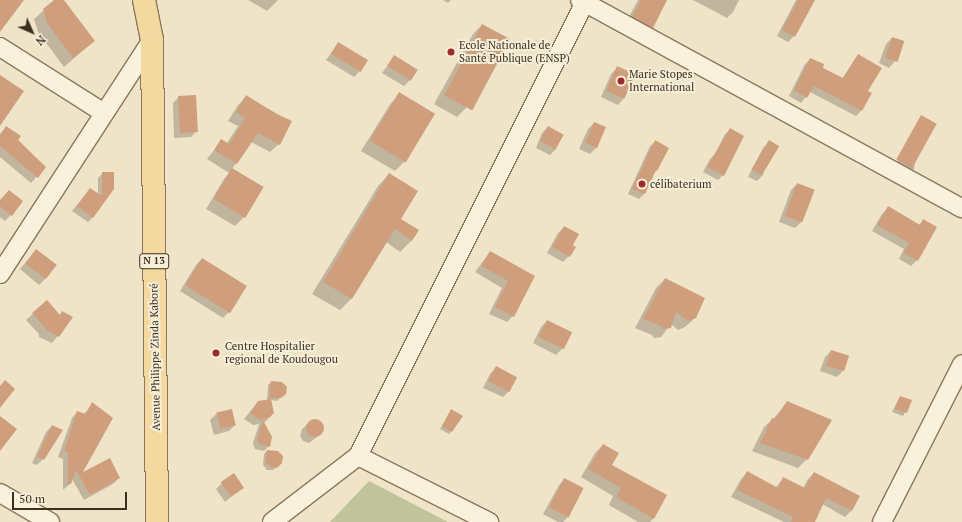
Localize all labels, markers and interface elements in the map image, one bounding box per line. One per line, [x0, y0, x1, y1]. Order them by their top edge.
north arrow [12, 12, 52, 52]
text: N [33, 33, 48, 48]
place label: Ecole Nationale de Santé Publique (ENSP) [459, 39, 570, 65]
marker: Ecole Nationale de Santé Publique (ENSP) [446, 47, 456, 57]
place label: Marie Stopes International [629, 68, 694, 94]
marker: Marie Stopes International [616, 76, 626, 86]
place label: célibaterium [650, 177, 712, 191]
marker: célibaterium [637, 179, 647, 189]
road number: N 13 [139, 253, 169, 269]
street label: Avenue Philippe Zinda Kaboré [147, 283, 163, 431]
place label: Centre Hospitalier regional de Koudougou [225, 340, 338, 366]
marker: Centre Hospitalier regional de Koudougou [210, 347, 222, 359]
scale bar [14, 484, 129, 510]
text: 50 m [19, 491, 45, 506]

